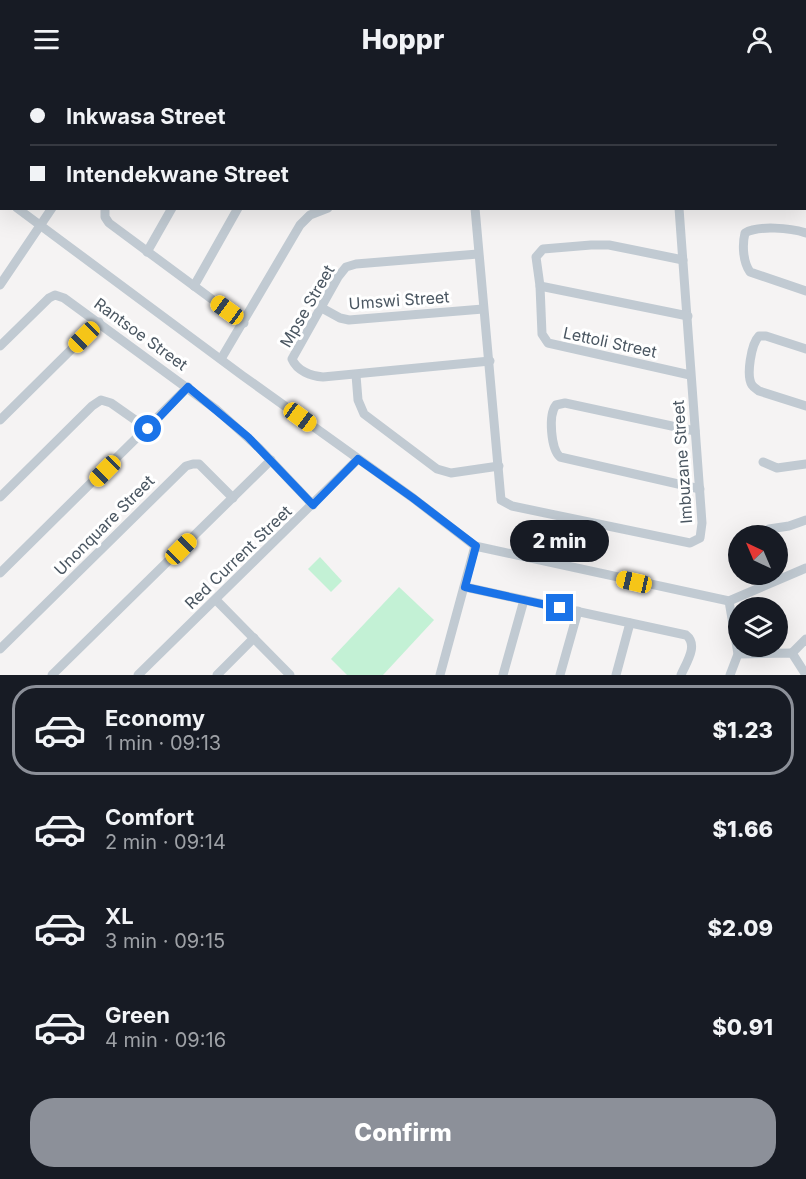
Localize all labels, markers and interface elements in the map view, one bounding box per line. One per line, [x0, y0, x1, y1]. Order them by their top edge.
icon: menu [30, 23, 63, 56]
text: Hoppr [362, 23, 444, 56]
icon: person [743, 23, 776, 56]
text: Inkwasa Street [66, 103, 226, 129]
text: Intendekwane Street [66, 161, 289, 187]
street label: Mpse Street [275, 261, 339, 351]
street label: Umswi Street [348, 287, 450, 313]
car [207, 292, 247, 328]
street label: Rantsoe Street [90, 293, 192, 375]
car [65, 318, 103, 356]
street label: Lettoli Street [561, 322, 659, 362]
car [280, 399, 320, 435]
street label: Imbuzane Street [668, 400, 696, 524]
route start [134, 415, 161, 442]
car [86, 452, 124, 490]
street label: Unonquare Street [50, 471, 158, 579]
street label: Red Current Street [181, 501, 295, 613]
callout: 2 min [510, 521, 610, 563]
north arrow [728, 525, 788, 585]
map controls [728, 525, 788, 657]
text: 2 min [532, 529, 587, 553]
car [162, 530, 200, 568]
car [614, 569, 654, 595]
route end [546, 594, 573, 621]
button: layers [728, 597, 788, 657]
icon: car [33, 703, 87, 757]
text: Economy [105, 705, 205, 731]
text: $1.23 [713, 717, 773, 743]
text: 1 min · 09:13 [105, 731, 221, 755]
icon: car [33, 802, 87, 856]
text: Comfort [105, 804, 194, 830]
text: $1.66 [713, 816, 773, 842]
text: 2 min · 09:14 [105, 830, 226, 854]
icon: car [33, 901, 87, 955]
text: XL [105, 903, 134, 929]
text: $2.09 [708, 915, 773, 941]
text: 3 min · 09:15 [105, 929, 225, 953]
icon: car [33, 1000, 87, 1054]
text: Green [105, 1002, 170, 1028]
text: $0.91 [712, 1014, 773, 1040]
text: 4 min · 09:16 [105, 1028, 226, 1052]
button: Confirm [30, 1098, 776, 1167]

